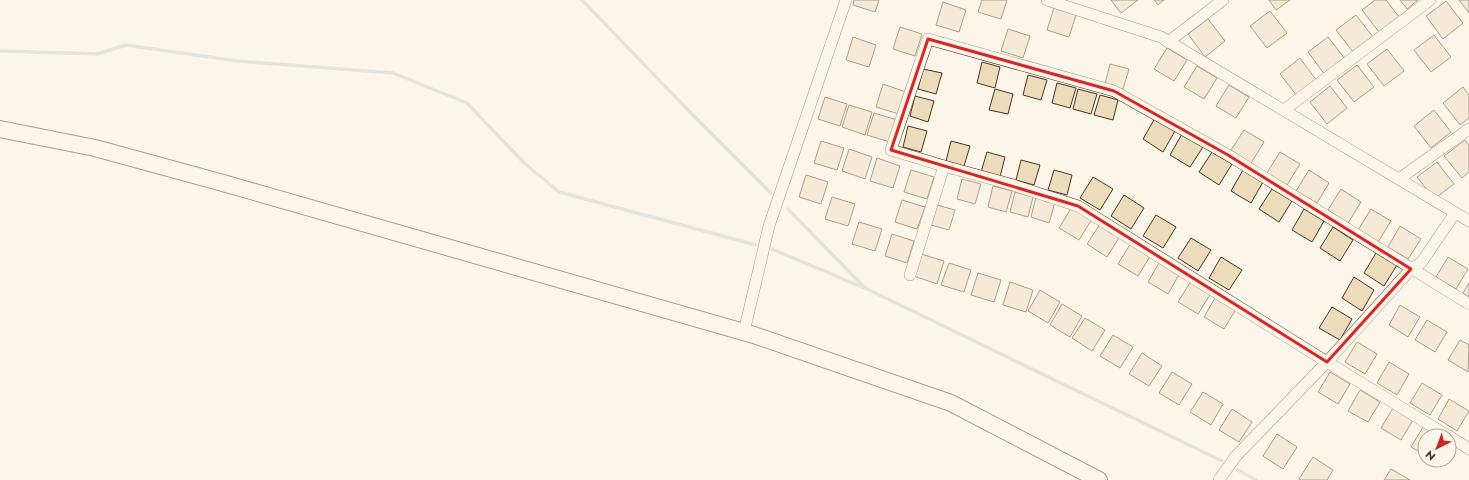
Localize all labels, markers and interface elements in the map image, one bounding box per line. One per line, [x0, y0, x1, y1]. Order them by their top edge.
north arrow [1417, 428, 1457, 468]
text: N [1422, 447, 1439, 464]

